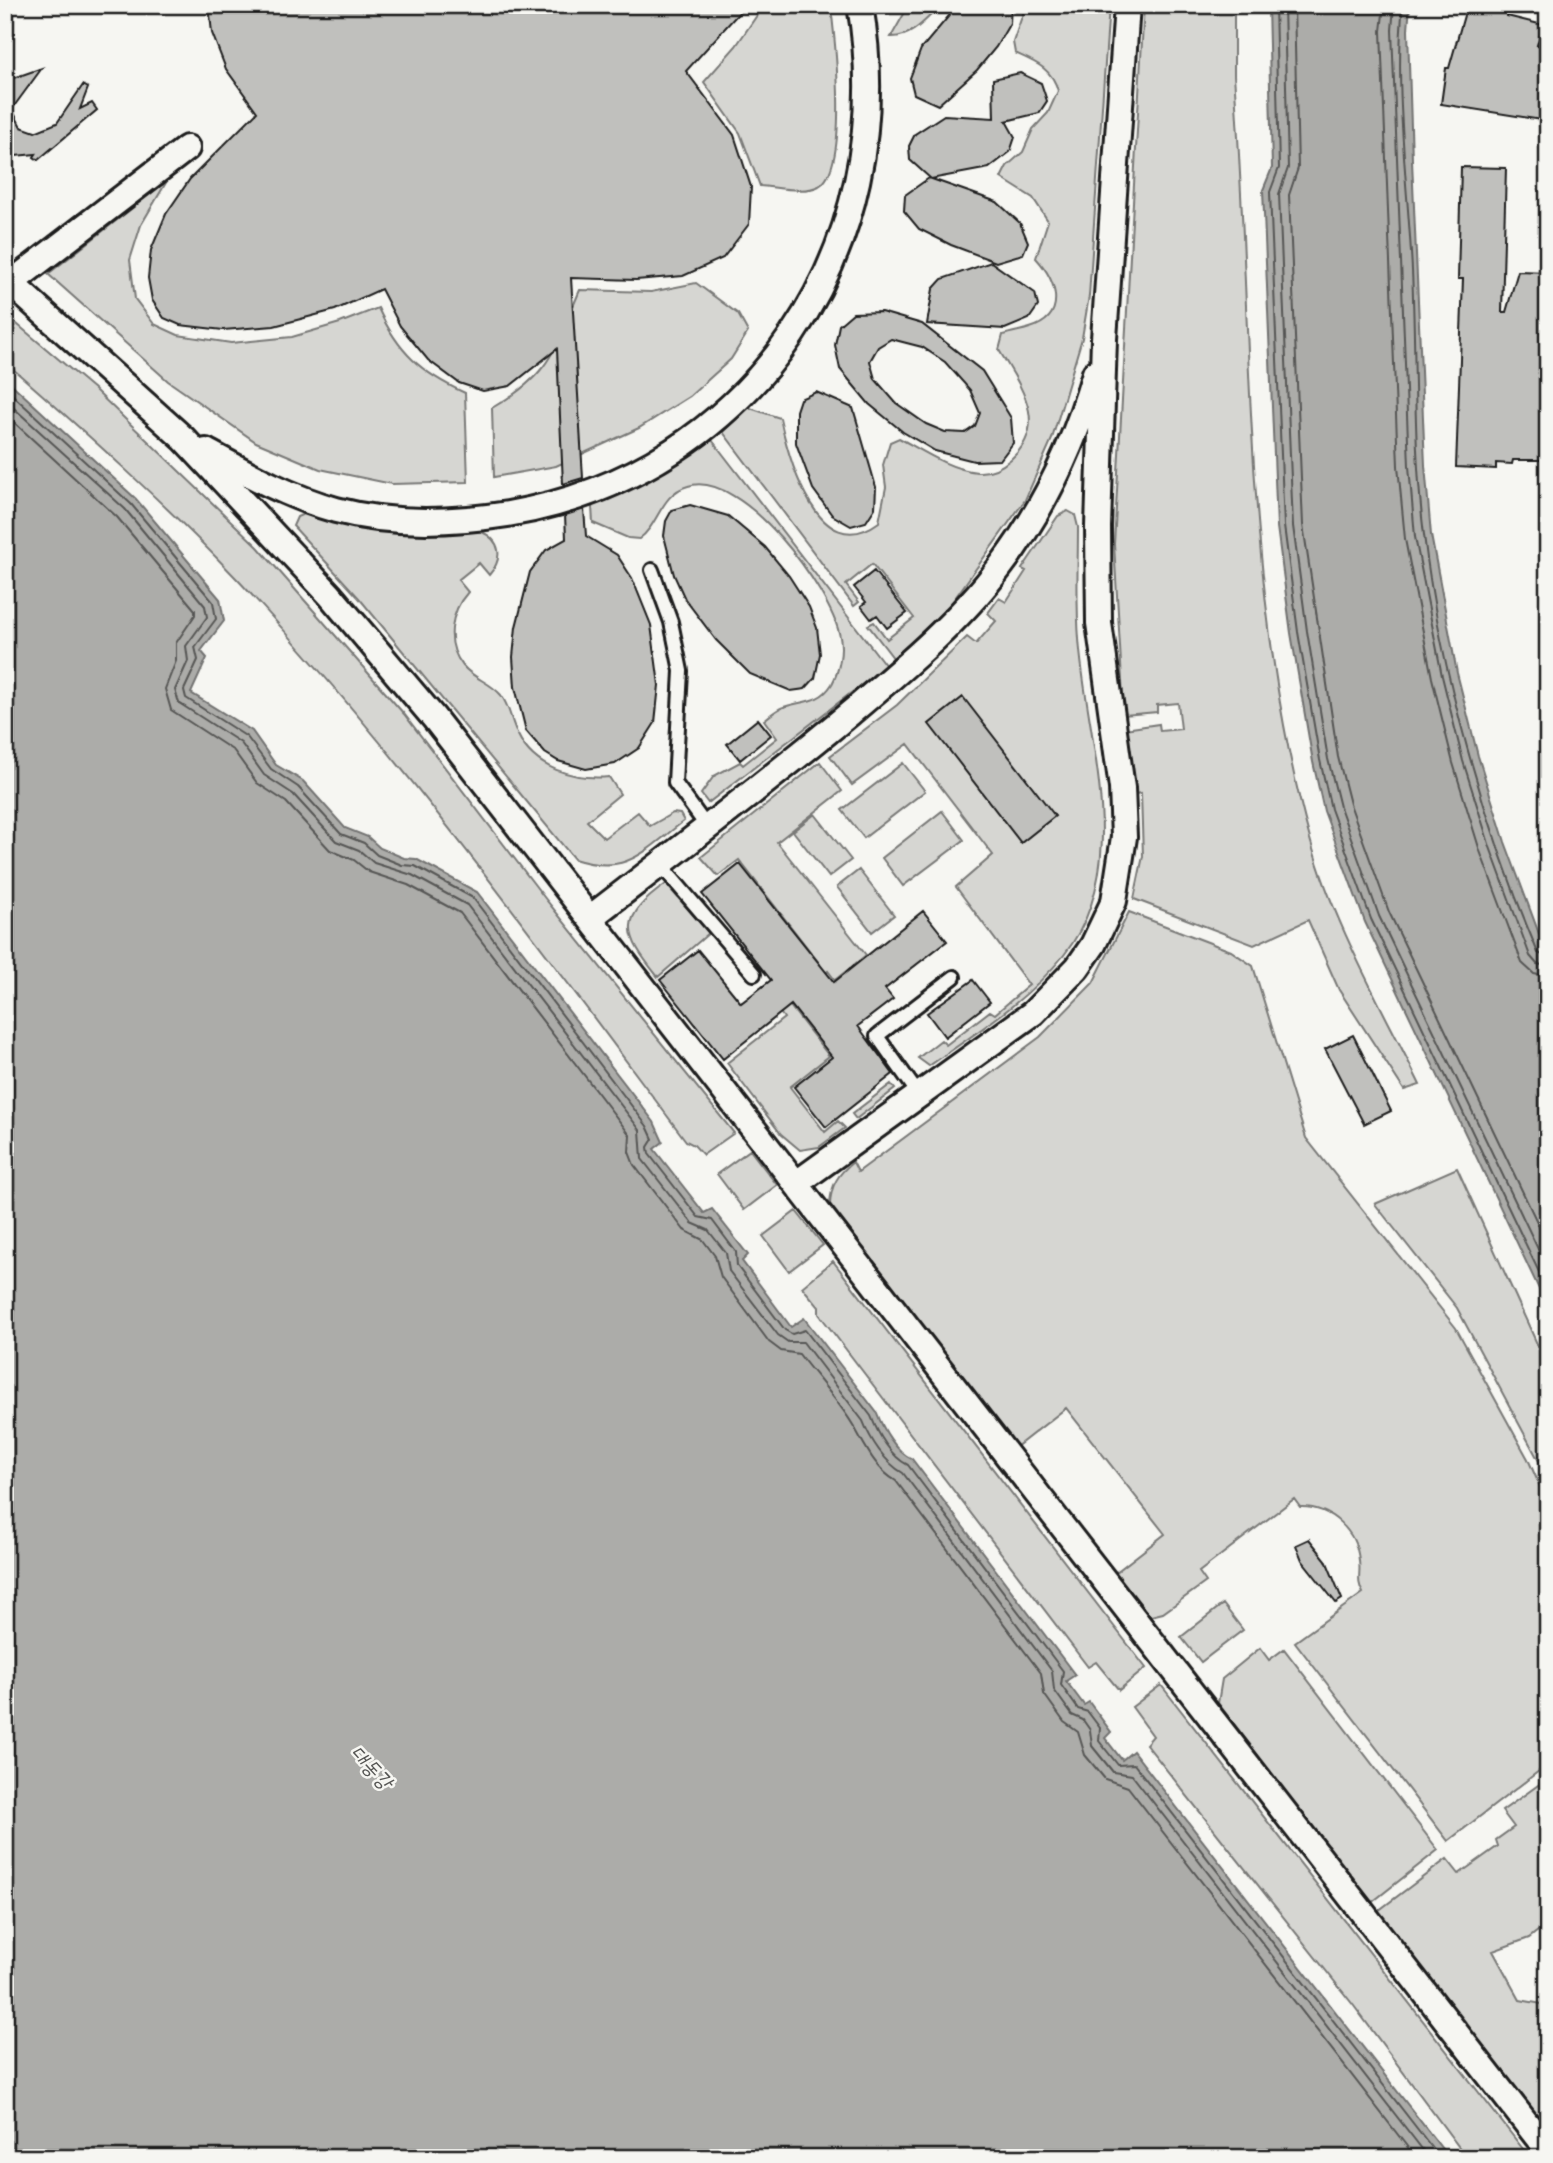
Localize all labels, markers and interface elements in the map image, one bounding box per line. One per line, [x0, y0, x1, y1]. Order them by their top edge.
water label: 대동강 [345, 1739, 401, 1796]

